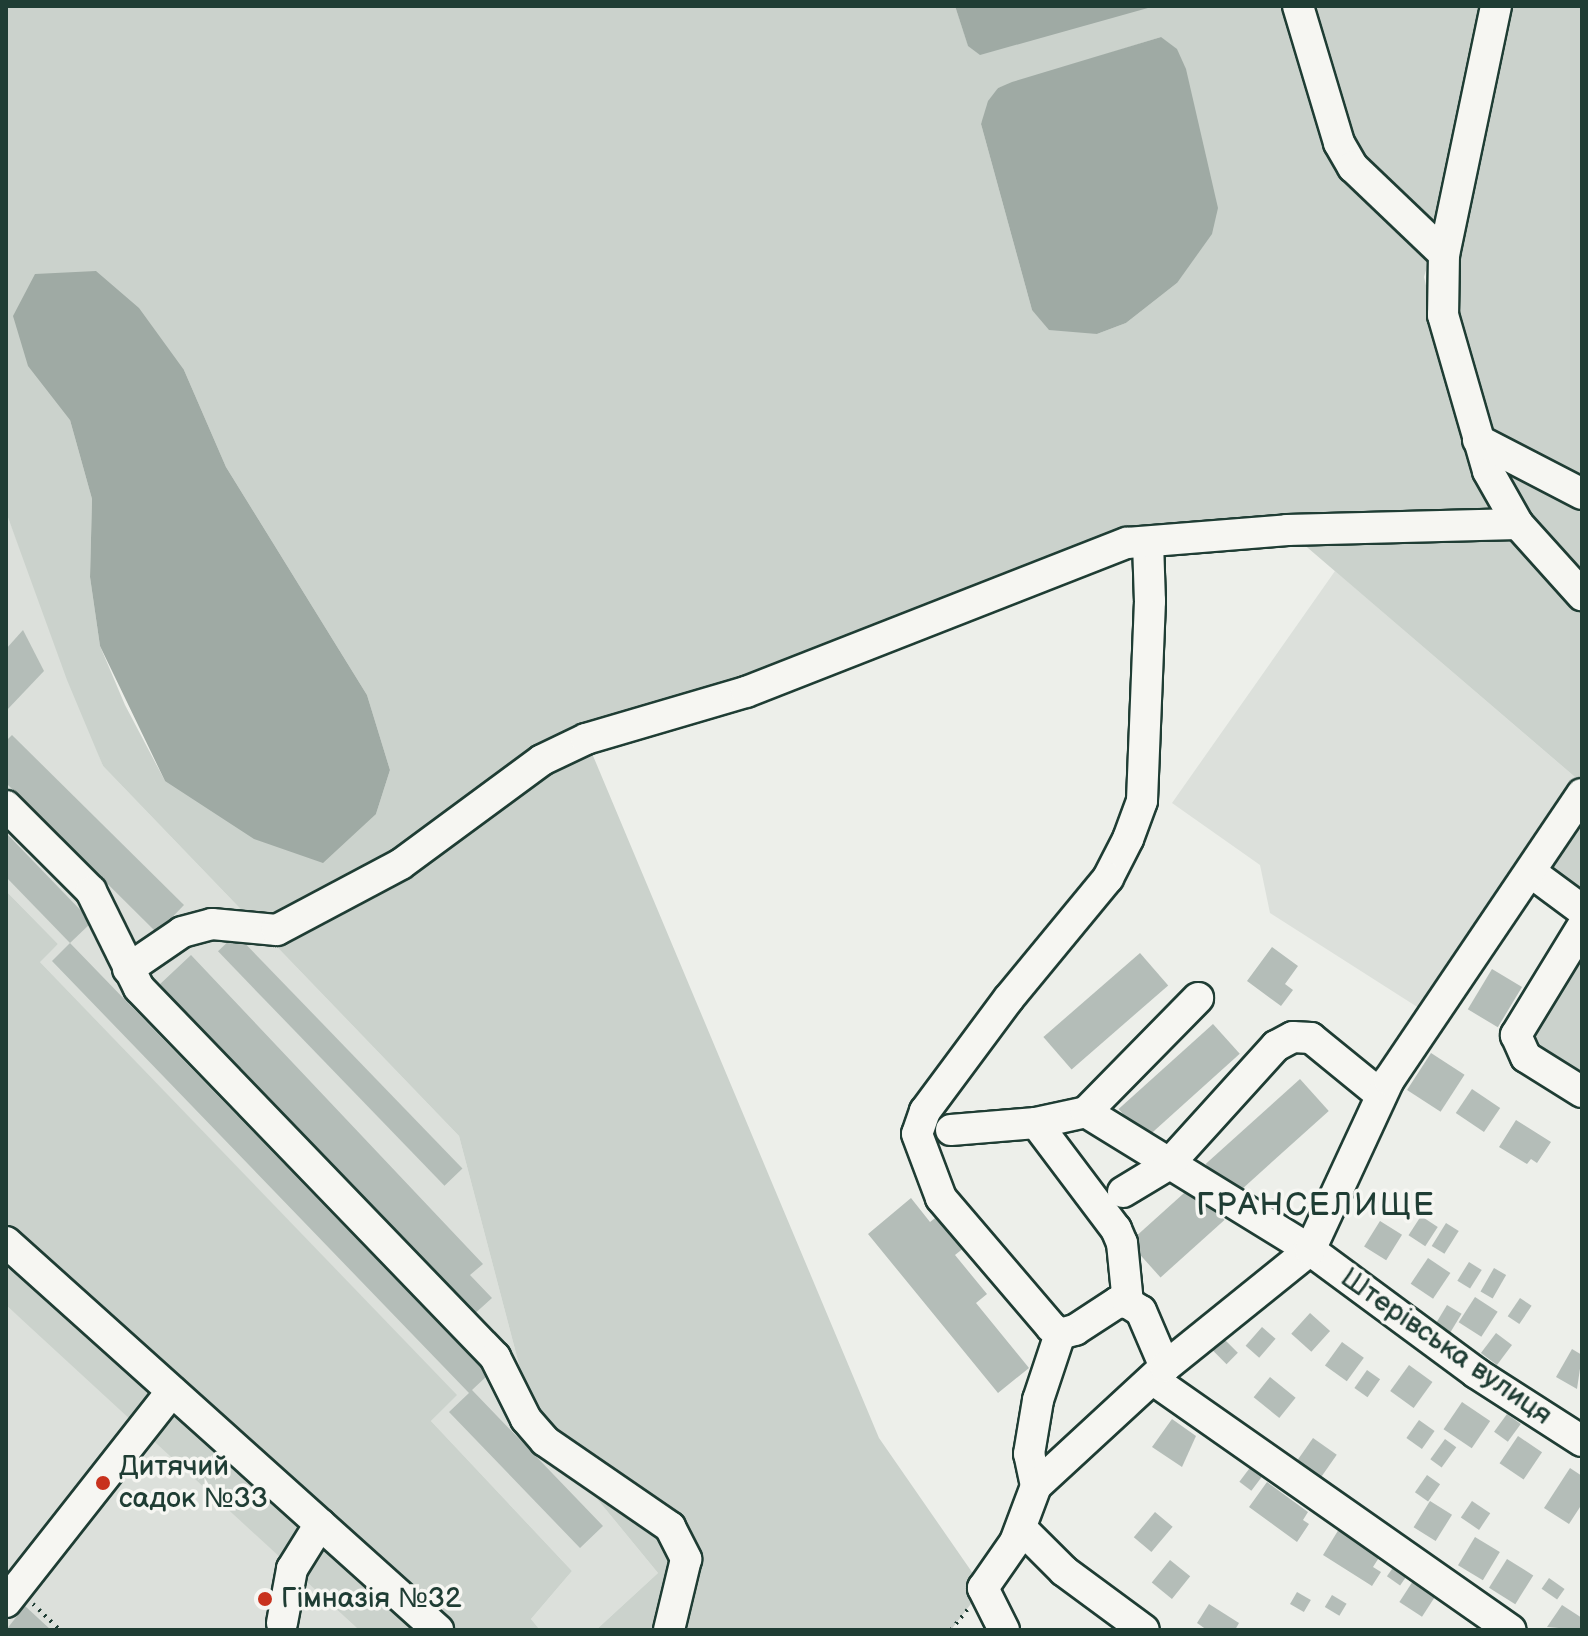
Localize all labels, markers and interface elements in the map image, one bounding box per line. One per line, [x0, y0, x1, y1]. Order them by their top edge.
district label: ГРАНСЕЛИЩЕ [1196, 1187, 1436, 1225]
street label: Штерівська вулиця [1334, 1261, 1558, 1433]
place label: Дитячий садок №33 [119, 1450, 268, 1516]
marker: Дитячий садок №33 [94, 1474, 112, 1492]
place label: Гімназія №32 [281, 1582, 461, 1616]
marker: Гімназія №32 [256, 1590, 274, 1608]

